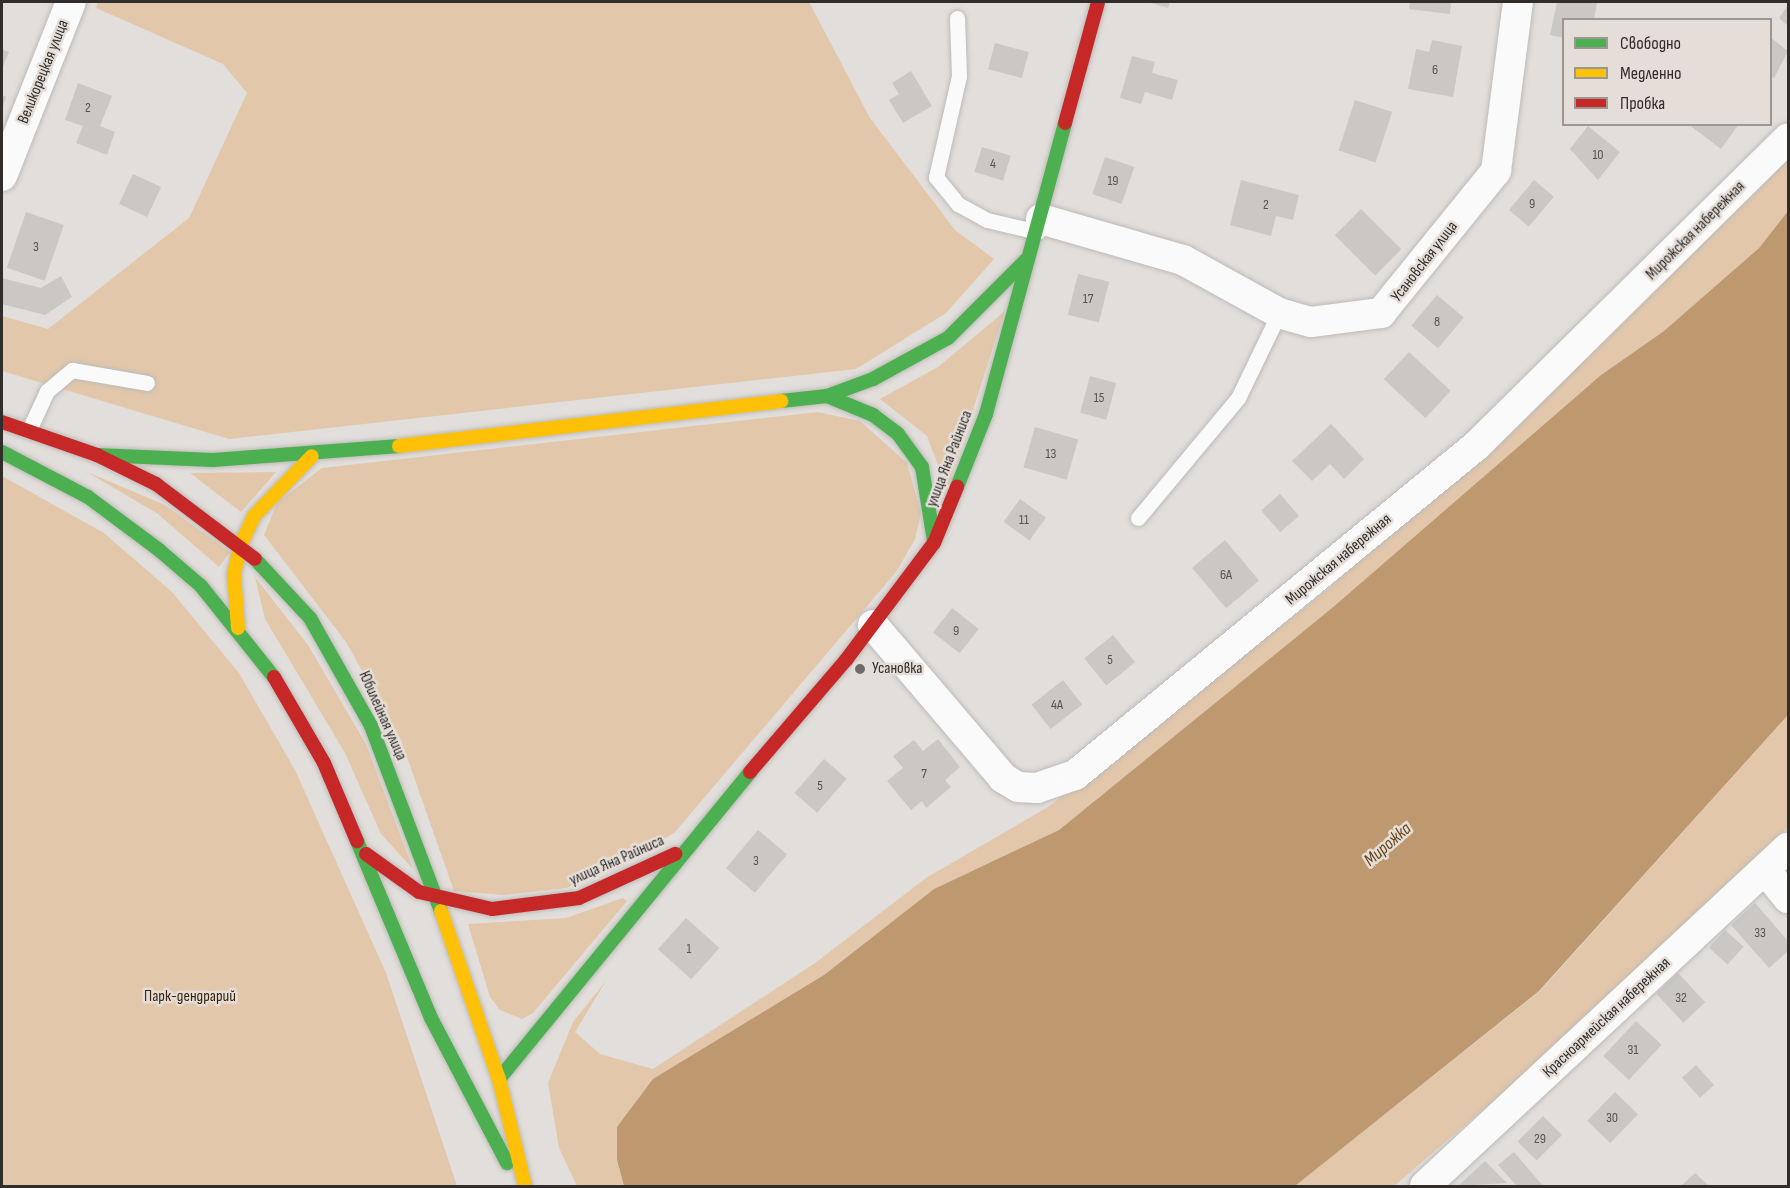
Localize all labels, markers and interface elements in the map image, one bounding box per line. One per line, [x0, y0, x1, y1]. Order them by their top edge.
street label: Великорецкая улица [14, 17, 74, 127]
legend [1562, 18, 1772, 126]
text: Свободно [1620, 33, 1681, 54]
house number: 6 [1432, 62, 1438, 78]
text: Медленно [1620, 63, 1682, 84]
text: Пробка [1620, 93, 1665, 114]
house number: 2 [85, 100, 91, 116]
house number: 10 [1592, 147, 1604, 163]
house number: 4 [990, 156, 996, 172]
house number: 19 [1107, 173, 1119, 189]
street label: Мирожская набережная [1643, 178, 1749, 284]
house number: 9 [1529, 196, 1535, 212]
house number: 2 [1263, 197, 1269, 213]
street label: Усановская улица [1388, 218, 1462, 306]
house number: 3 [33, 239, 39, 255]
house number: 17 [1083, 291, 1093, 307]
house number: 8 [1434, 314, 1440, 330]
house number: 15 [1094, 390, 1104, 406]
street label: улица Яна Райниса [923, 408, 977, 510]
house number: 13 [1046, 446, 1056, 462]
street label: Мирожская набережная [1282, 510, 1396, 610]
house number: 11 [1019, 512, 1029, 528]
house number: 6А [1220, 567, 1232, 583]
house number: 9 [953, 623, 959, 639]
house number: 5 [1107, 652, 1113, 668]
place label: Усановка [872, 659, 922, 679]
marker: Усановка [853, 662, 867, 676]
street label: Юбилейная улица [354, 668, 410, 764]
house number: 4А [1051, 697, 1063, 713]
house number: 7 [921, 766, 927, 782]
house number: 5 [817, 778, 823, 794]
water label: Мирожка [1360, 819, 1416, 871]
street label: улица Яна Райниса [567, 832, 667, 890]
house number: 3 [753, 853, 759, 869]
house number: 33 [1754, 925, 1766, 941]
house number: 1 [687, 941, 691, 957]
street label: Красноармейская набережная [1539, 954, 1675, 1082]
park label: Парк-дендрарий [144, 987, 236, 1007]
house number: 32 [1675, 990, 1687, 1006]
house number: 31 [1628, 1042, 1638, 1058]
house number: 30 [1606, 1110, 1618, 1126]
house number: 29 [1534, 1131, 1546, 1147]

